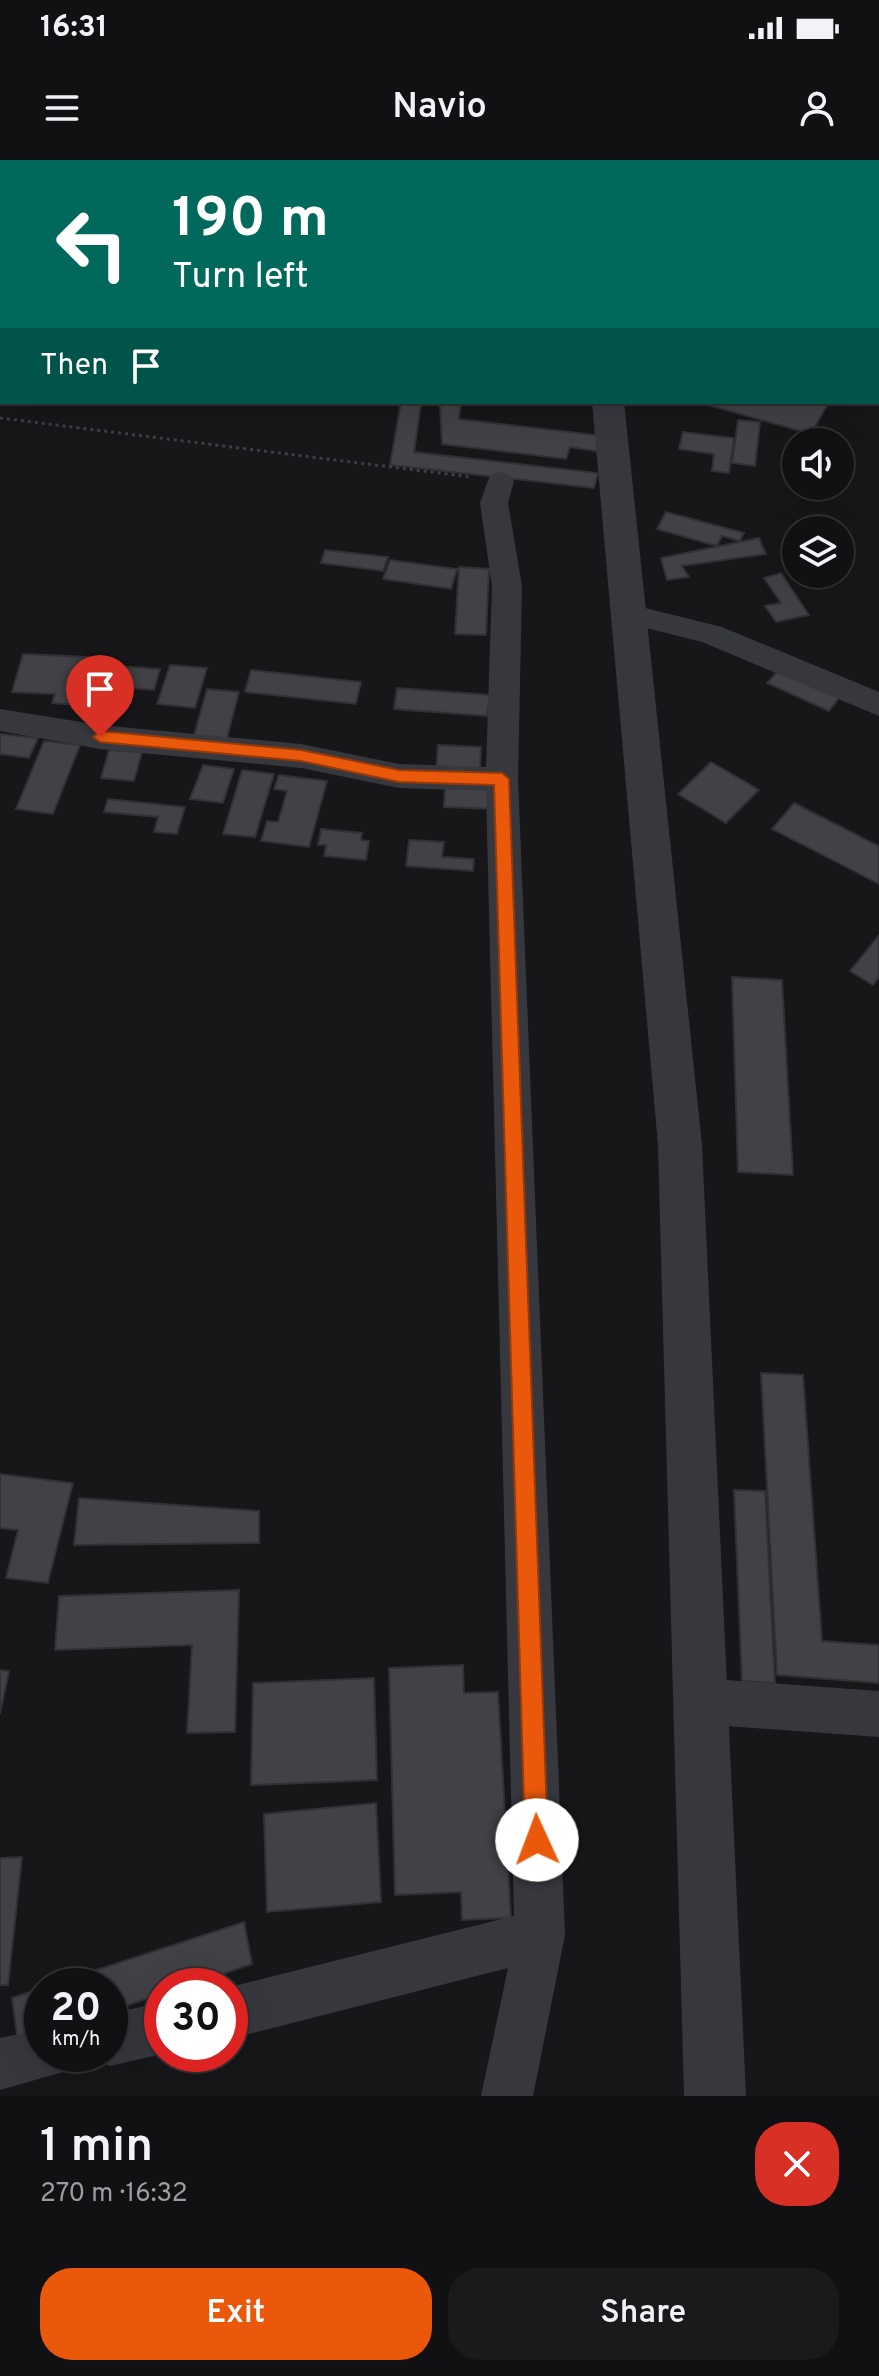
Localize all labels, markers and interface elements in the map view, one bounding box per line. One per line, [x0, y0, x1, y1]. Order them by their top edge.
text: 16:31 [40, 10, 108, 47]
text: Navio [392, 85, 487, 131]
icon: menu [40, 86, 84, 130]
icon: person [795, 86, 839, 130]
text: 190 m [172, 186, 329, 256]
icon: left [40, 192, 144, 296]
text: Turn left [172, 255, 309, 301]
icon: arrive [124, 344, 168, 388]
text: Then [40, 348, 108, 385]
map controls [782, 428, 854, 588]
button: sound [782, 428, 854, 500]
button: layers [782, 516, 854, 588]
pin [66, 655, 134, 737]
icon: arrive [78, 667, 122, 711]
position arrow [495, 1798, 579, 1882]
speed limit sign: 30 [144, 1968, 248, 2072]
text: 20 [51, 1985, 101, 2035]
text: km/h [52, 2027, 100, 2053]
text: 1 min [40, 2118, 153, 2178]
button: close [755, 2122, 839, 2206]
text: 270 m · 16:32 [40, 2178, 188, 2211]
button: Exit [40, 2268, 432, 2360]
button: Share [448, 2268, 839, 2360]

